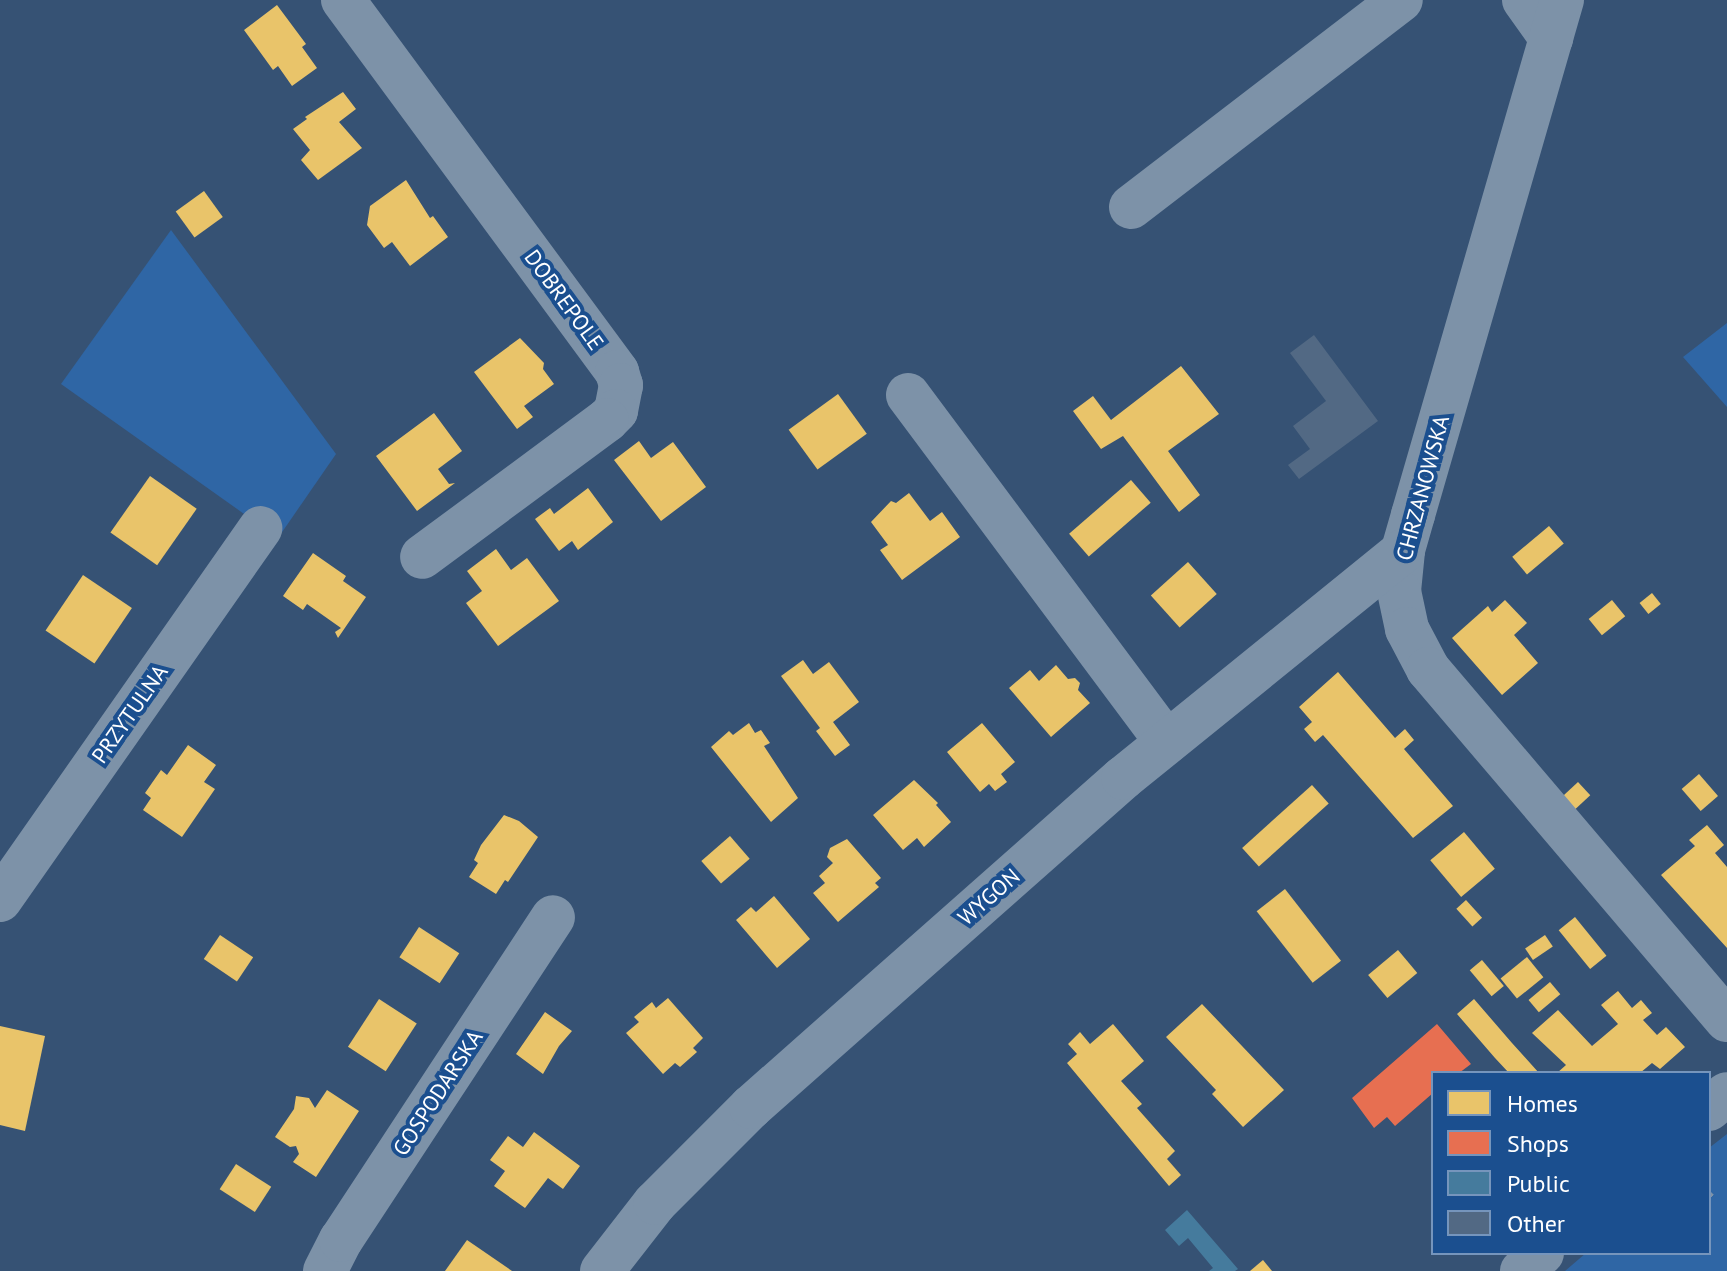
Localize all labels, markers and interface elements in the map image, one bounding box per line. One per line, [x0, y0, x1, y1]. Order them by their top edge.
street label: DOBREPOLE [519, 245, 609, 355]
street label: CHRZANOWSKA [1391, 412, 1455, 564]
street label: PRZYTULNA [87, 660, 173, 768]
street label: WYGON [953, 863, 1025, 931]
street label: GOSPODARSKA [388, 1025, 488, 1161]
legend [1431, 1071, 1711, 1255]
text: Homes [1507, 1088, 1578, 1119]
text: Shops [1507, 1128, 1569, 1159]
text: Public [1507, 1168, 1570, 1199]
text: Other [1507, 1208, 1565, 1239]

